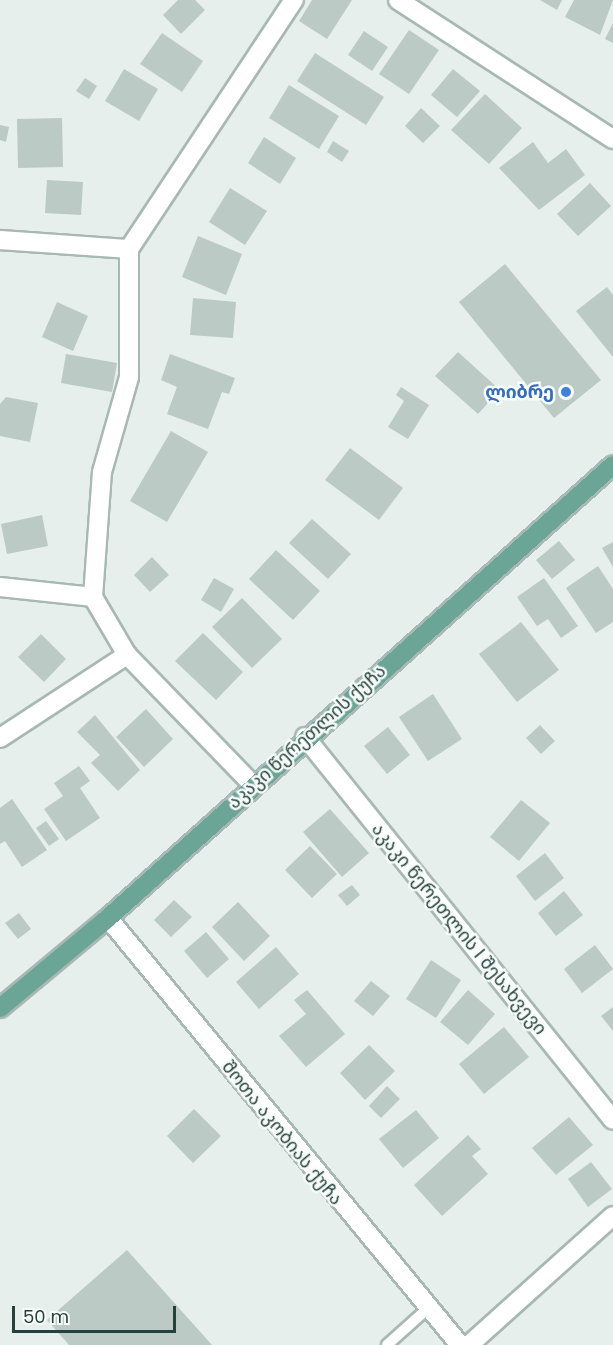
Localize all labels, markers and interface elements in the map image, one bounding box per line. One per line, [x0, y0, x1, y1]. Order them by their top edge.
place label: ლიბრე [485, 381, 554, 403]
marker: ლიბრე [559, 385, 573, 399]
street label: აკაკი წერეთლის ქუჩა [224, 660, 390, 814]
street label: აკაკი წერეთლის I შესახვევი [367, 819, 551, 1039]
street label: შოთა აკობიას ქუჩა [217, 1057, 347, 1209]
scale bar [15, 1294, 178, 1332]
text: 50 m [23, 1304, 69, 1329]

